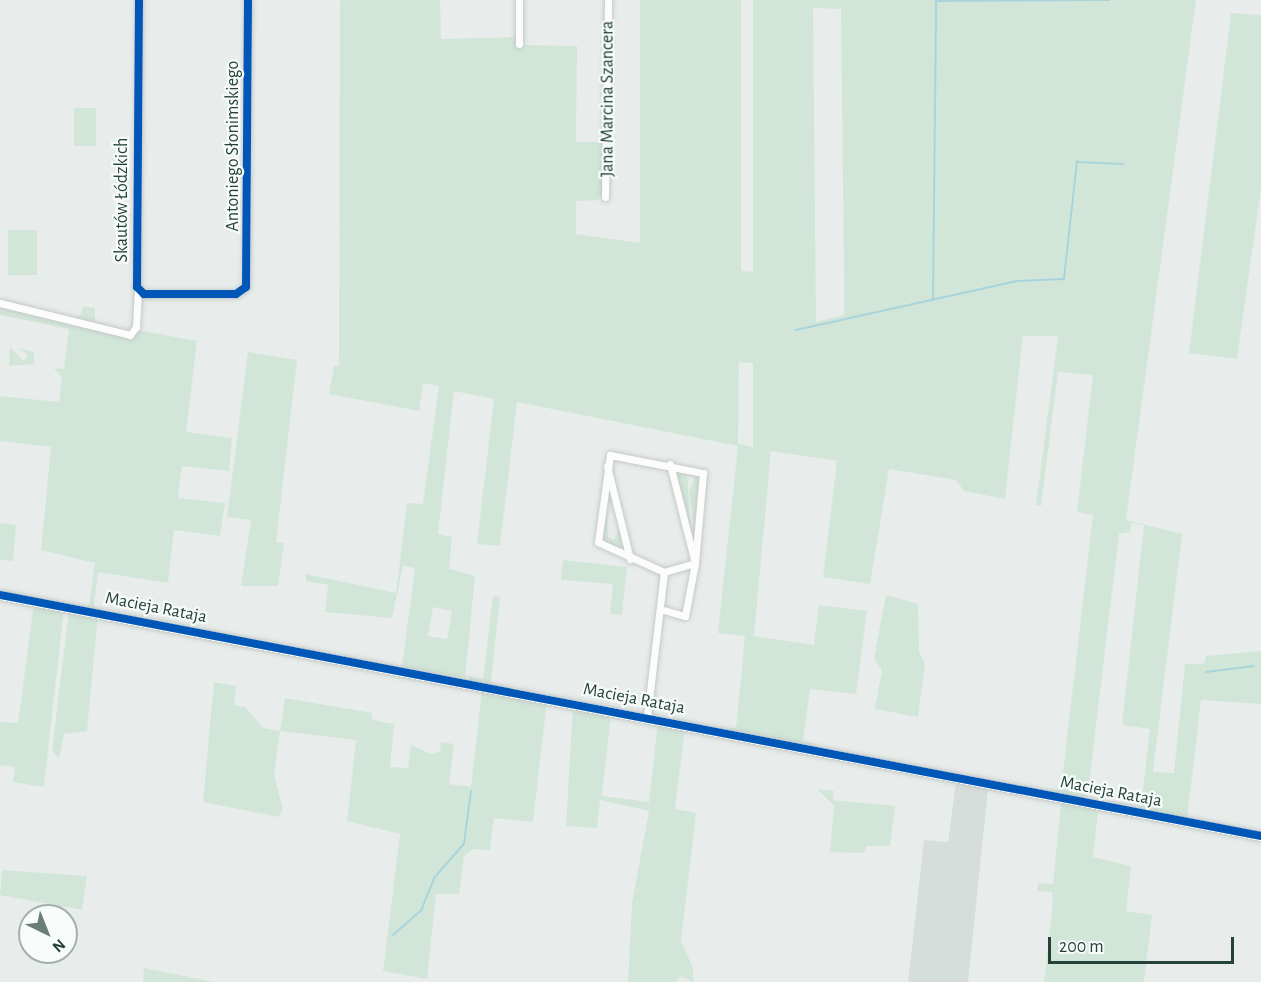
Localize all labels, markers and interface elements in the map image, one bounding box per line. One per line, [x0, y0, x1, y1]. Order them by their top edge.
street label: Jana Marcina Szancera [597, 21, 619, 177]
street label: Antoniego Słonimskiego [222, 61, 244, 231]
street label: Skautów Łódzkich [111, 138, 133, 262]
street label: Macieja Rataja [103, 588, 209, 628]
street label: Macieja Rataja [581, 679, 687, 719]
street label: Macieja Rataja [1058, 772, 1164, 812]
north arrow [18, 904, 78, 964]
scale bar [1051, 925, 1237, 963]
text: N [49, 936, 68, 955]
text: 200 m [1059, 938, 1104, 956]

